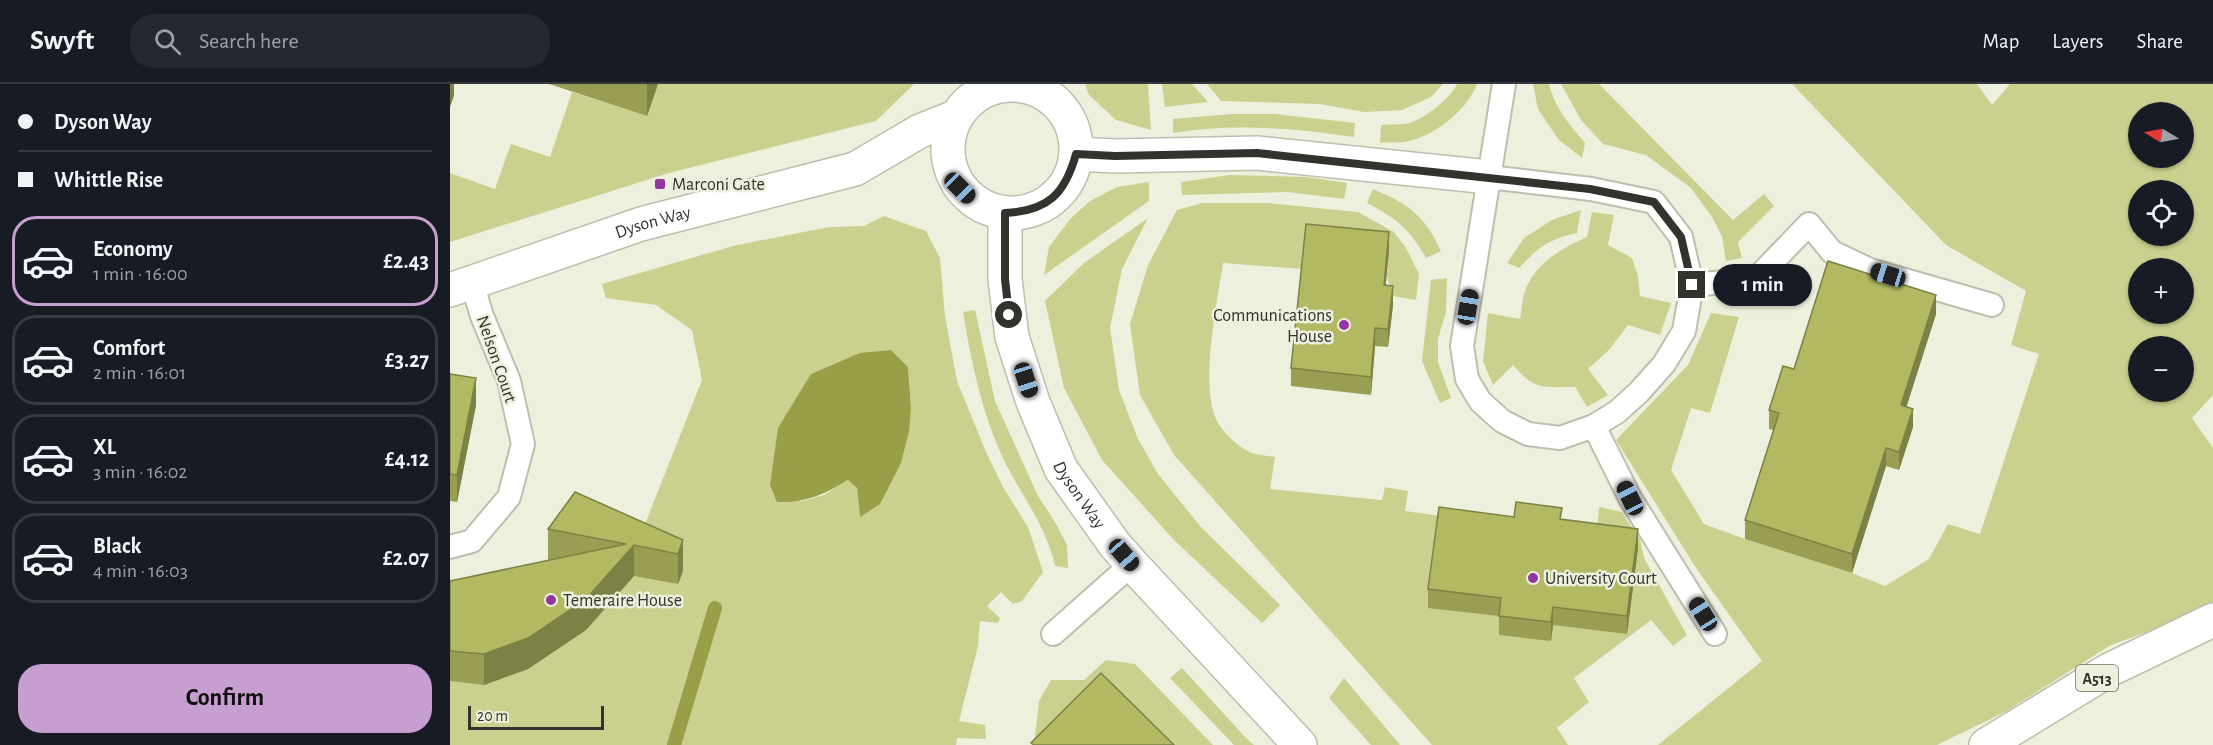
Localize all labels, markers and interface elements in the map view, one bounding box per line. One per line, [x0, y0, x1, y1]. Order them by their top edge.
search box [130, 14, 550, 68]
icon: search [151, 25, 184, 58]
text: Swyft [30, 27, 94, 55]
text: Search here [199, 30, 299, 52]
text: Map [1983, 31, 2019, 52]
text: Layers [2052, 31, 2103, 52]
text: Share [2136, 31, 2183, 52]
north arrow [2128, 102, 2194, 168]
map controls [2128, 102, 2194, 402]
text: Dyson Way [54, 111, 151, 133]
text: Whittle Rise [54, 169, 163, 191]
car [941, 169, 979, 207]
place label: Marconi Gate [672, 176, 765, 194]
marker: Marconi Gate [653, 177, 667, 191]
button: locate [2128, 180, 2194, 246]
street label: Dyson Way [613, 204, 693, 242]
icon: car [21, 234, 75, 288]
text: Economy [93, 238, 173, 260]
text: £2.43 [383, 250, 429, 272]
button: + [2128, 258, 2194, 324]
car [1868, 261, 1908, 289]
text: 1 min · 16:00 [93, 264, 188, 284]
callout: 1 min [1713, 264, 1812, 306]
route end [1678, 271, 1705, 298]
text: 1 min [1741, 275, 1784, 295]
car [1456, 288, 1480, 326]
route start [995, 301, 1022, 328]
place label: Communications House [1213, 307, 1332, 346]
street label: Nelson Court [473, 314, 519, 405]
marker: Communications House [1337, 318, 1351, 332]
icon: car [21, 333, 75, 387]
button: − [2128, 336, 2194, 402]
text: Comfort [93, 337, 165, 359]
text: £3.27 [385, 349, 429, 371]
car [1012, 360, 1040, 400]
text: 2 min · 16:01 [93, 363, 186, 383]
icon: car [21, 432, 75, 486]
text: XL [93, 436, 116, 458]
text: £4.12 [385, 448, 429, 470]
street label: Dyson Way [1049, 459, 1109, 533]
text: 3 min · 16:02 [93, 462, 187, 482]
car [1614, 478, 1646, 518]
icon: car [21, 531, 75, 585]
text: Black [93, 535, 141, 557]
car [1105, 536, 1143, 574]
text: £2.07 [383, 547, 429, 569]
text: 4 min · 16:03 [93, 561, 188, 581]
place label: University Court [1545, 570, 1657, 588]
marker: University Court [1526, 571, 1540, 585]
place label: Temeraire House [563, 592, 682, 610]
marker: Temeraire House [544, 593, 558, 607]
car [1686, 594, 1720, 634]
button: Confirm [18, 664, 432, 733]
road number: A513 [2076, 665, 2118, 691]
scale bar [468, 703, 604, 730]
text: 20 m [477, 708, 508, 724]

